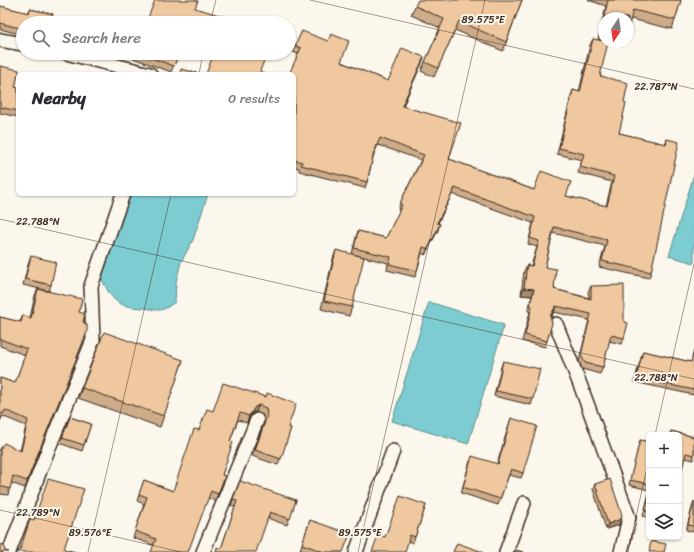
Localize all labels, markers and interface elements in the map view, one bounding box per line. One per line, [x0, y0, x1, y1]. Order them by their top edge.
text: 89.575°E [462, 11, 506, 29]
north arrow [598, 12, 634, 48]
search box [16, 16, 296, 60]
text: Search here [62, 25, 141, 51]
icon: search [30, 27, 52, 49]
text: 22.787°N [634, 78, 678, 96]
text: Nearby [32, 83, 86, 113]
text: 0 results [228, 87, 280, 110]
text: 22.788°N [16, 213, 60, 231]
text: 22.788°N [634, 369, 678, 387]
map controls [646, 432, 682, 540]
button: + [646, 432, 682, 468]
button: − [646, 468, 682, 504]
text: 22.789°N [16, 504, 60, 522]
button: layers [646, 504, 682, 540]
text: 89.576°E [69, 524, 113, 542]
text: 89.575°E [339, 524, 383, 542]

